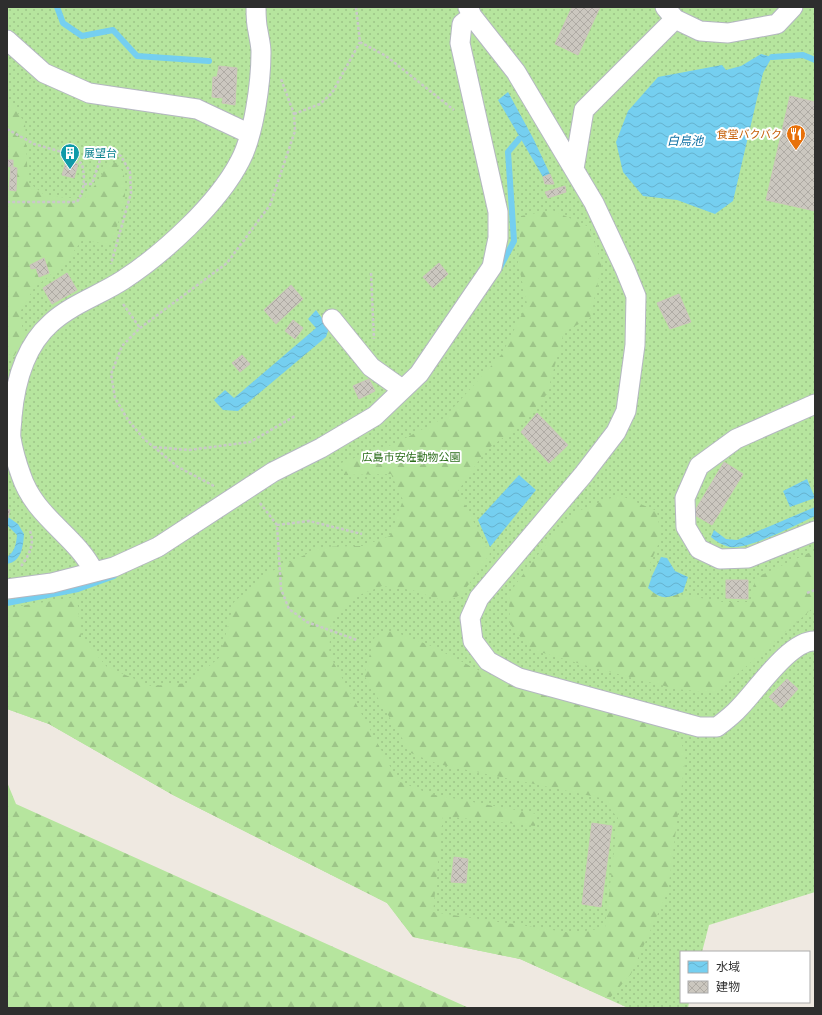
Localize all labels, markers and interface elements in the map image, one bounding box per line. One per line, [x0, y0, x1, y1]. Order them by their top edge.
restaurant icon: 食堂バクバク [785, 123, 807, 151]
place label: 食堂バクバク [717, 126, 782, 142]
water label: 白鳥池 [667, 131, 704, 150]
building icon: 展望台 [59, 142, 81, 170]
place label: 展望台 [84, 145, 117, 161]
park label: 広島市安佐動物公園 [362, 449, 461, 465]
legend [680, 951, 810, 1003]
text: 水域 [716, 957, 740, 976]
text: 建物 [716, 977, 740, 996]

